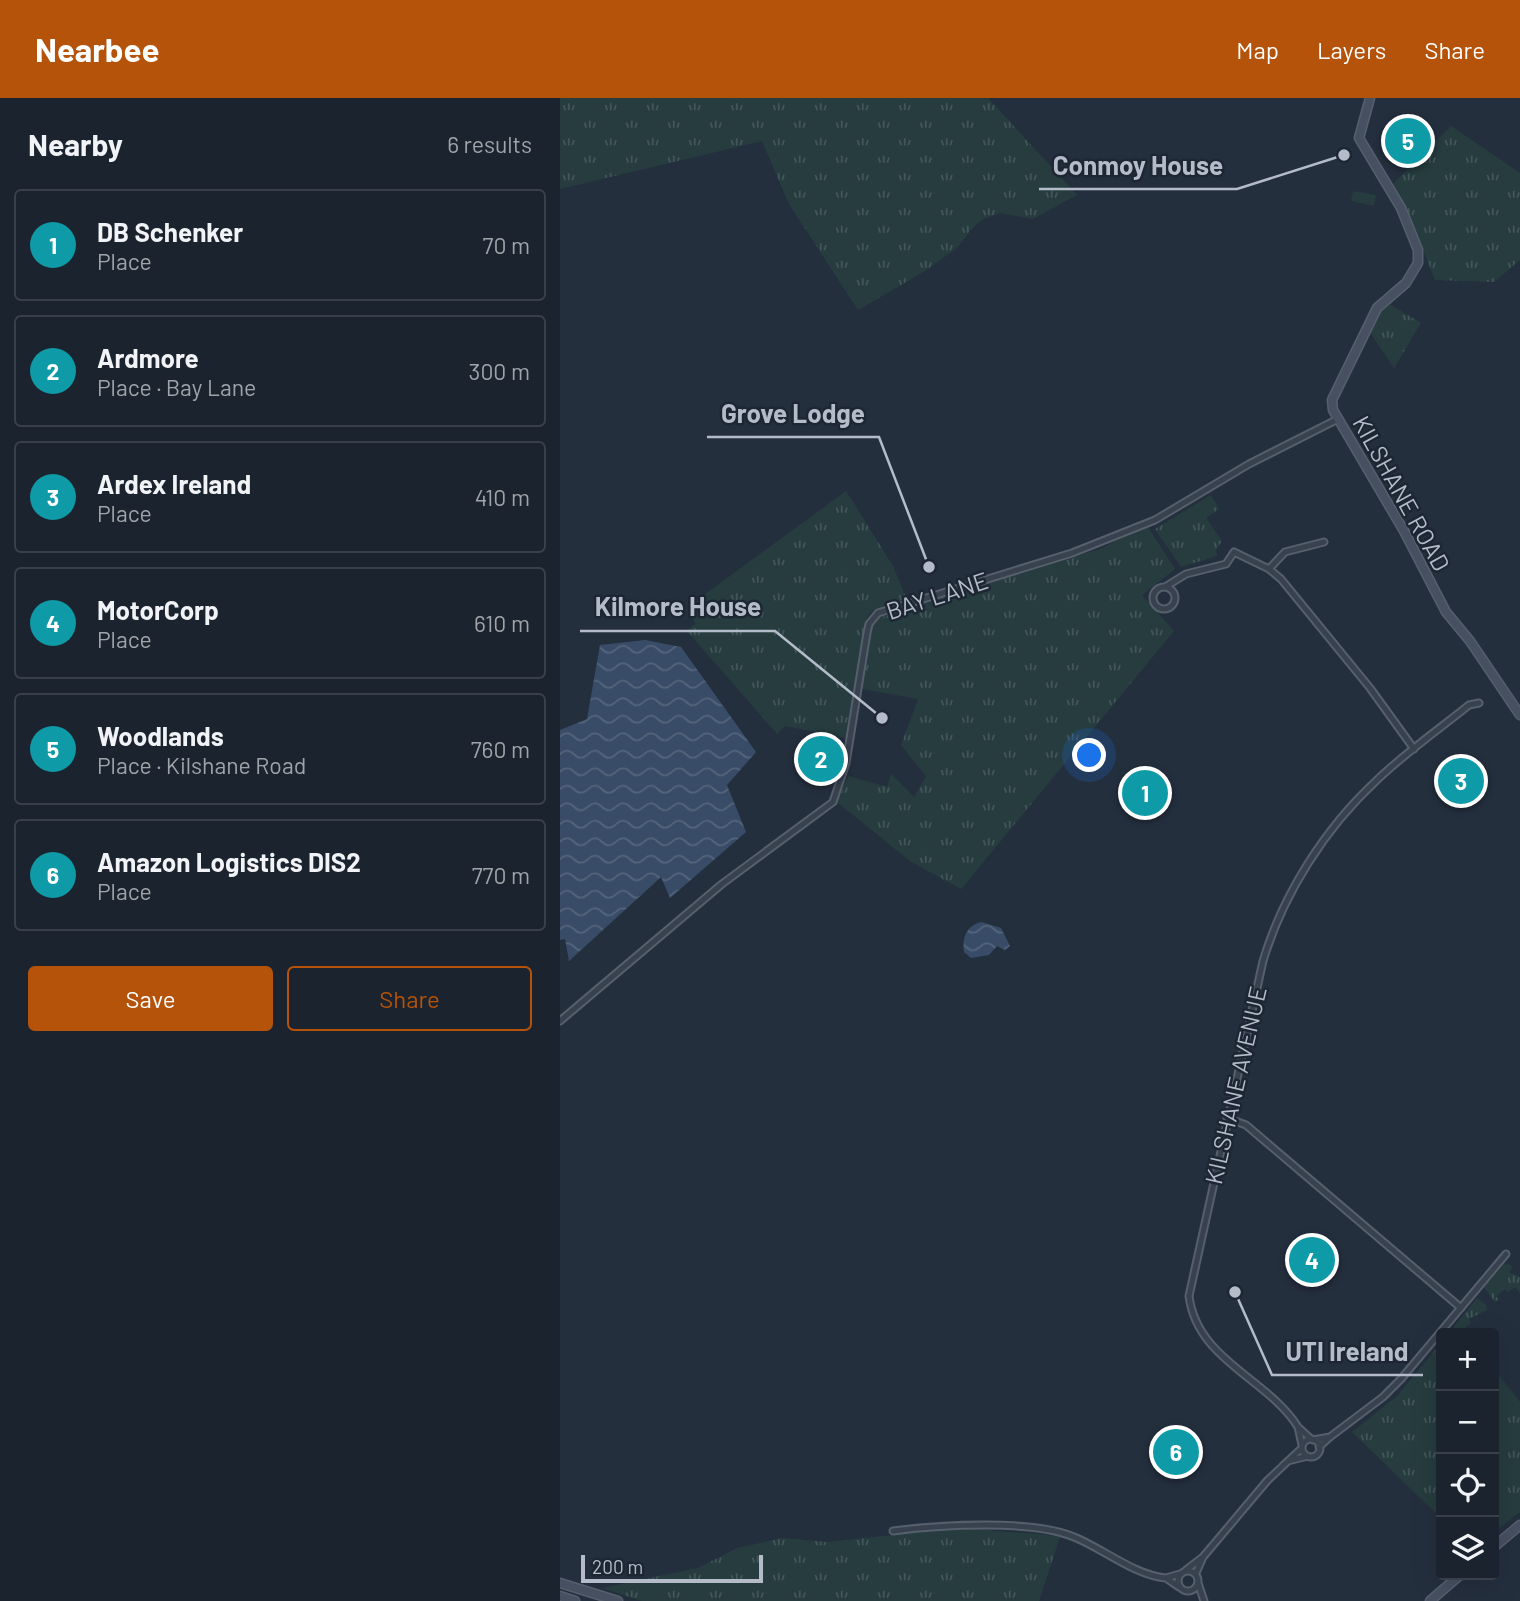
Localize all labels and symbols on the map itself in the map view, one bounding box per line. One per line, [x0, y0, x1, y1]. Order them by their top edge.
pin: 5 [1385, 115, 1431, 167]
callout: Conmoy House [1039, 142, 1237, 189]
text: Conmoy House [1053, 149, 1223, 180]
callout: Grove Lodge [707, 390, 879, 437]
text: Grove Lodge [721, 397, 865, 428]
street label: KILSHANE ROAD [1347, 410, 1457, 576]
street label: BAY LANE [882, 565, 992, 625]
callout: Kilmore House [580, 584, 775, 631]
text: Kilmore House [595, 590, 761, 621]
pin: 2 [798, 733, 844, 785]
your location [1072, 738, 1106, 772]
pin: 3 [1438, 755, 1484, 807]
pin: 1 [1122, 767, 1168, 819]
street label: KILSHANE AVENUE [1198, 983, 1272, 1187]
pin: 4 [1289, 1234, 1335, 1286]
callout: UTI Ireland [1272, 1328, 1423, 1375]
text: UTI Ireland [1285, 1335, 1409, 1366]
pin: 6 [1153, 1426, 1199, 1478]
scale bar [581, 1552, 763, 1584]

